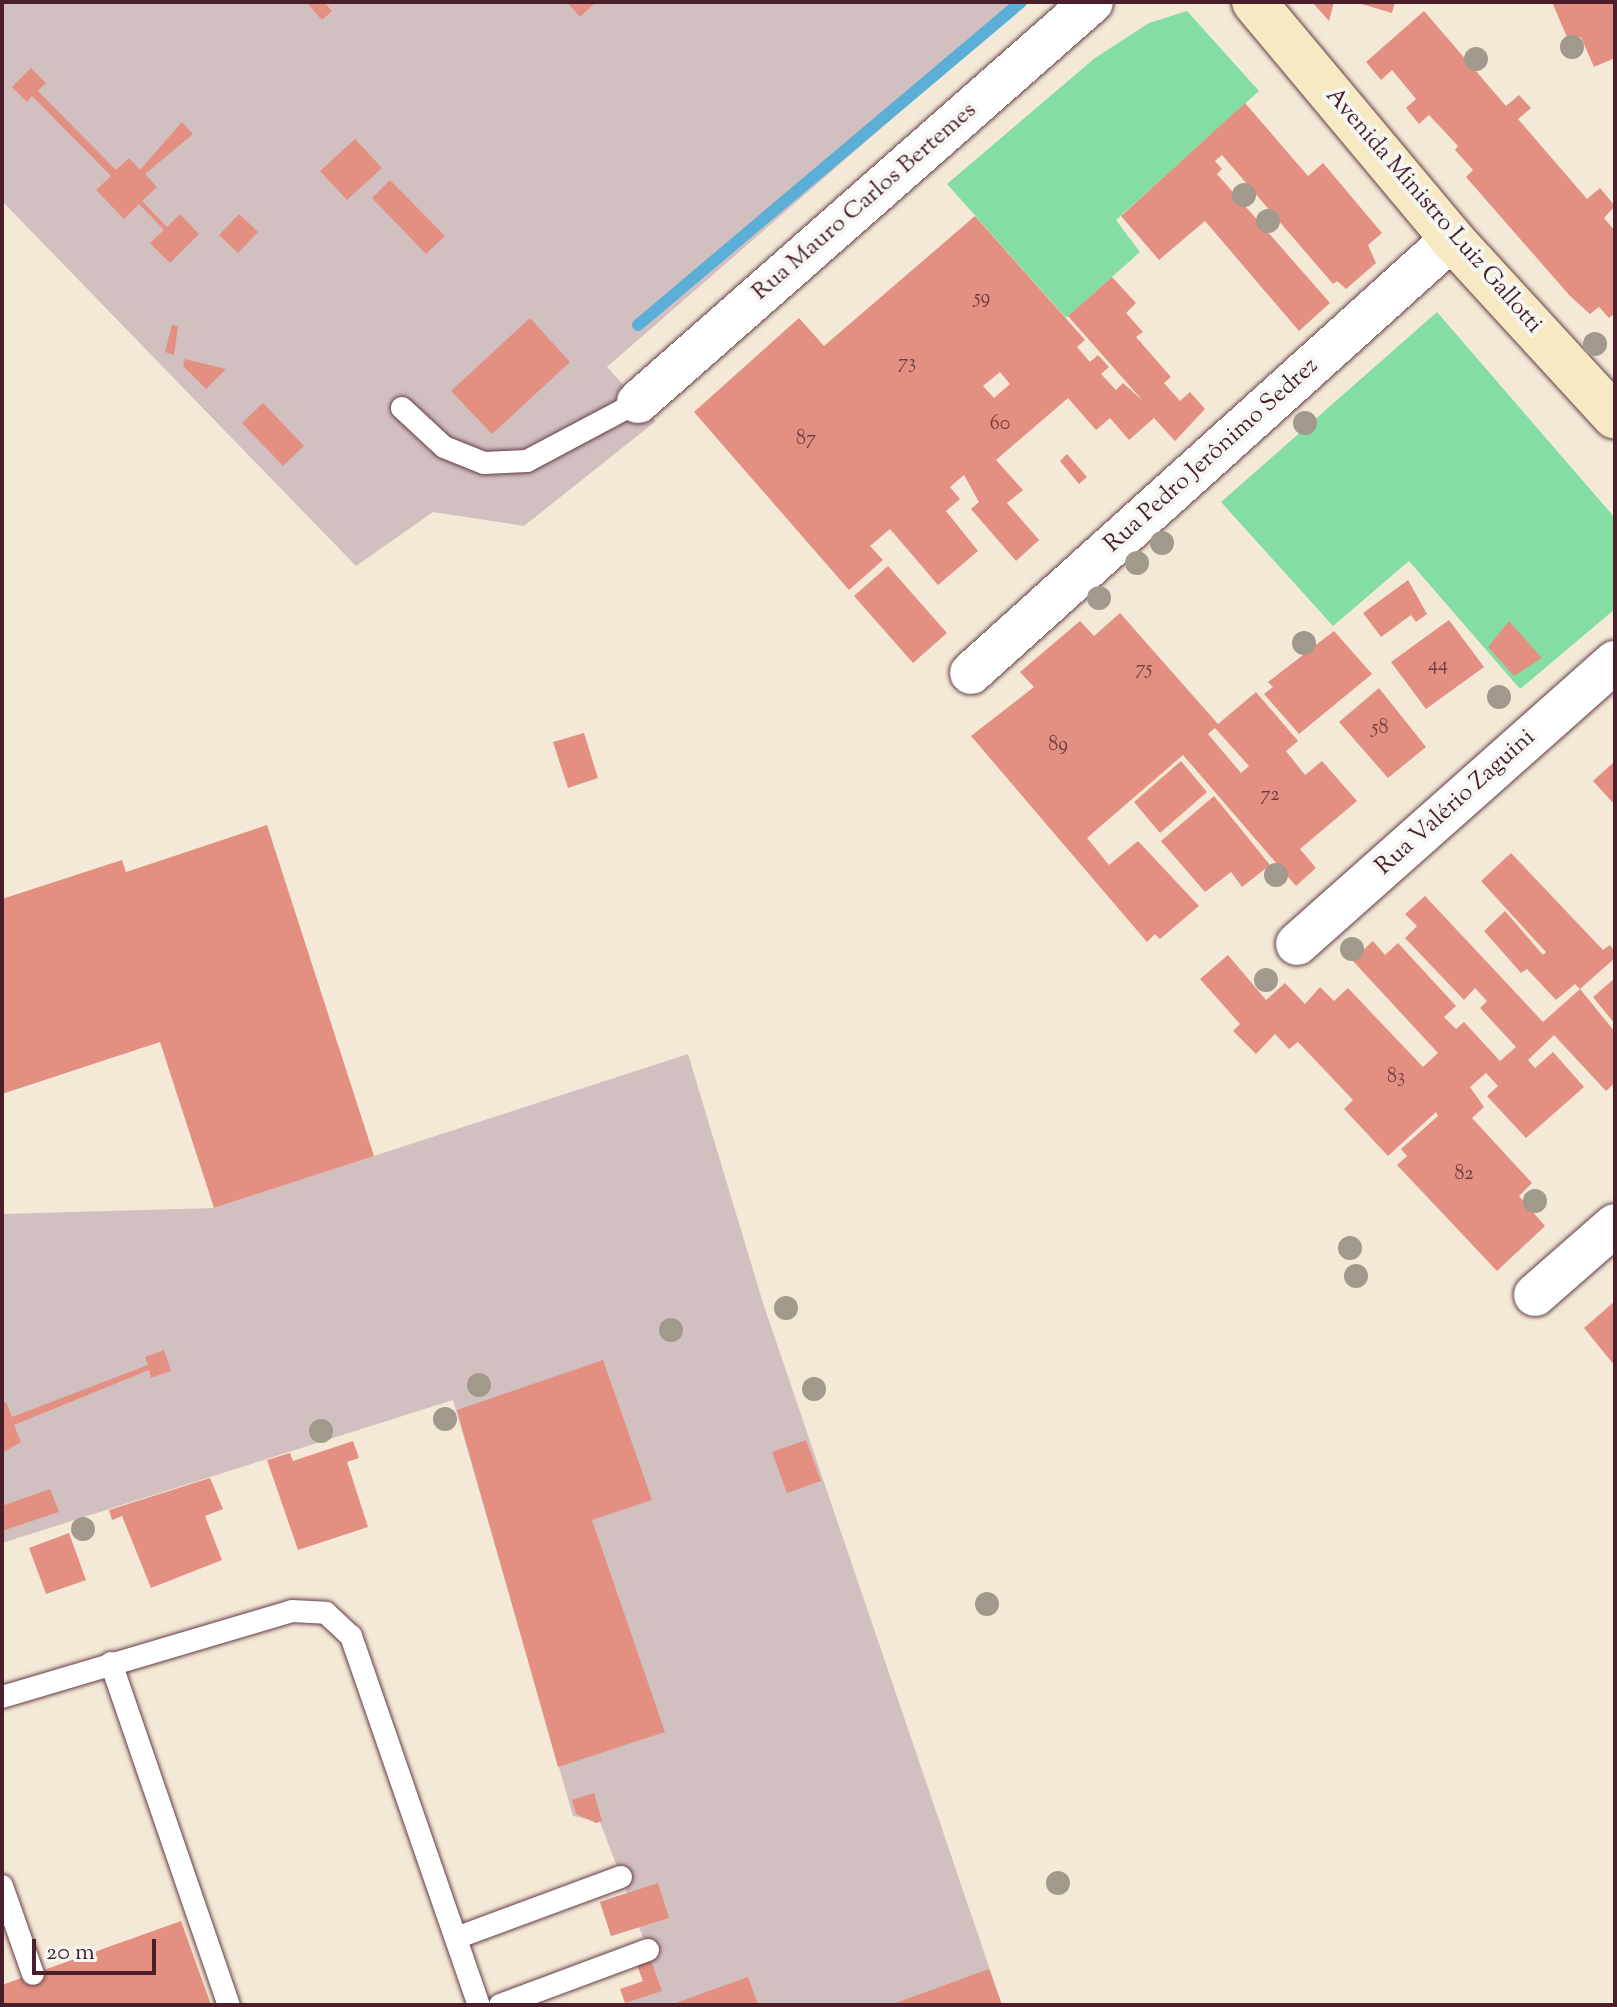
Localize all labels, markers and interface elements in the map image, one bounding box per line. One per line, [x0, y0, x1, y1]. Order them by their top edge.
street label: Avenida Ministro Luiz Gallotti [1318, 82, 1548, 340]
street label: Rua Mauro Carlos Bertemes [747, 97, 983, 307]
house number: 59 [974, 286, 990, 310]
house number: 73 [898, 351, 916, 375]
street label: Rua Pedro Jerônimo Sedrez [1099, 352, 1325, 560]
house number: 60 [990, 412, 1010, 436]
house number: 87 [796, 427, 816, 451]
house number: 44 [1428, 653, 1448, 677]
house number: 75 [1136, 657, 1152, 681]
house number: 58 [1372, 716, 1388, 740]
street label: Rua Valério Zaguini [1370, 724, 1542, 882]
house number: 89 [1048, 733, 1068, 757]
house number: 72 [1260, 783, 1280, 807]
house number: 83 [1387, 1065, 1405, 1089]
house number: 82 [1454, 1162, 1474, 1186]
scale bar [36, 1923, 160, 1973]
text: 20 m [46, 1936, 95, 1970]

